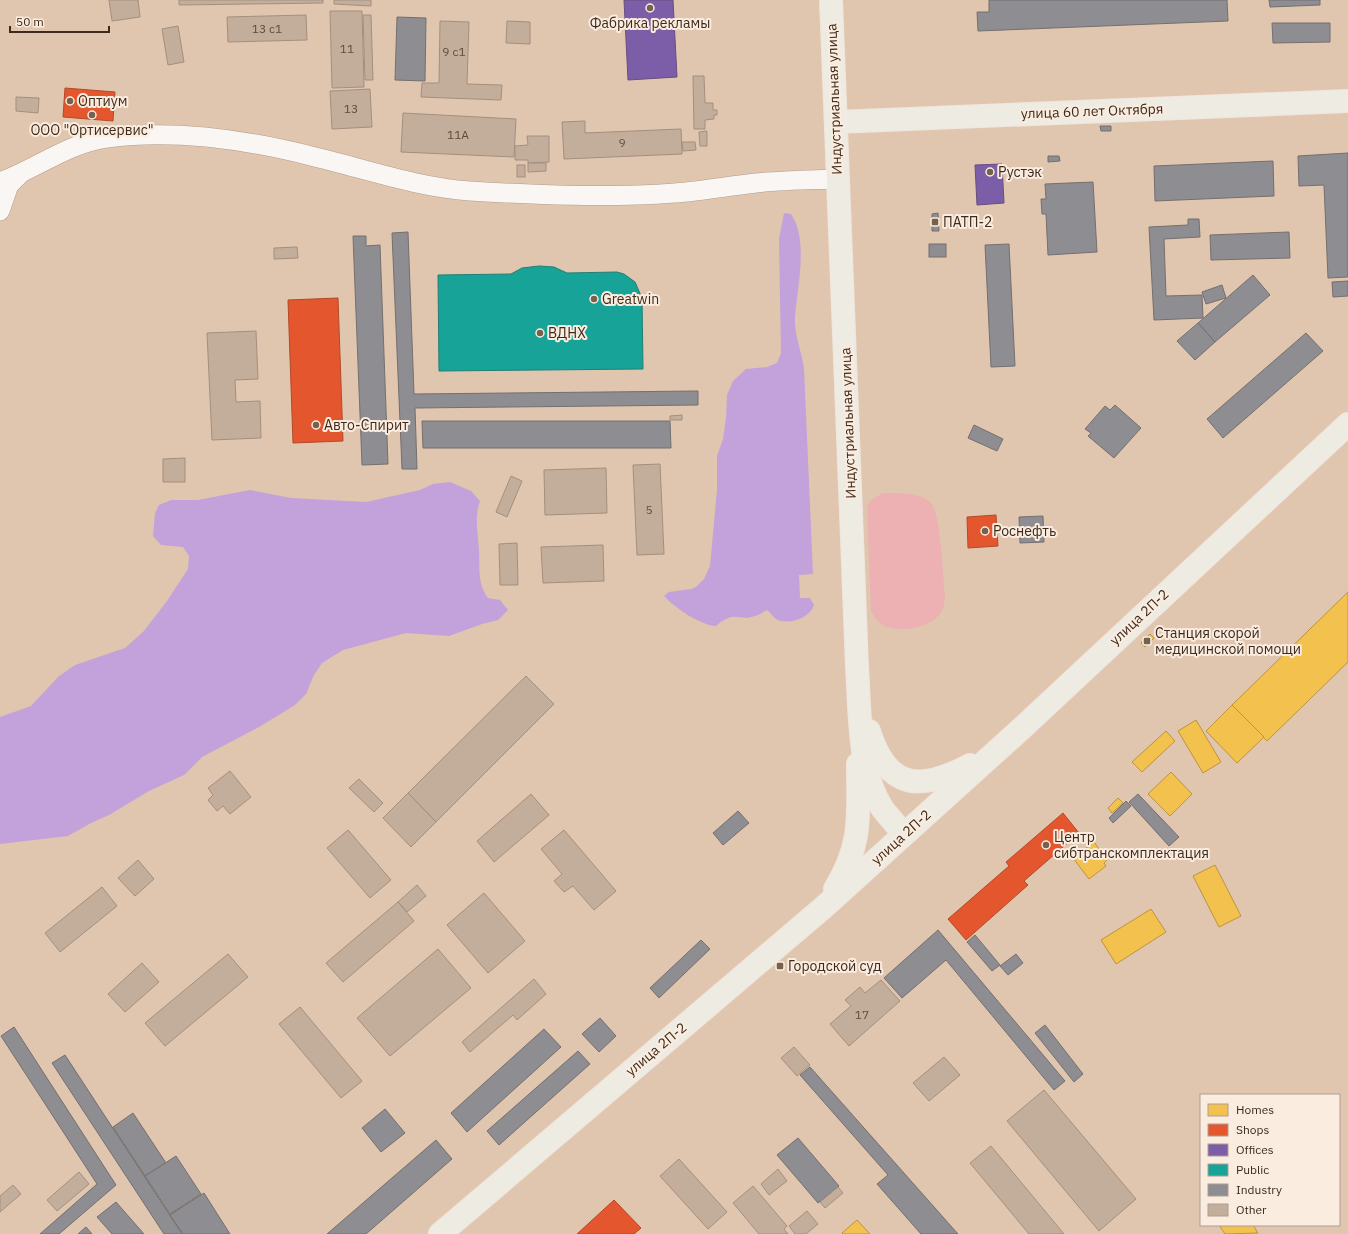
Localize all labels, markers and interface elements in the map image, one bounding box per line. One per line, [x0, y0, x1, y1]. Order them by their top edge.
marker: Фабрика рекламы [645, 3, 655, 13]
scale bar [10, 8, 109, 34]
text: 50 m [16, 14, 44, 29]
place label: Фабрика рекламы [590, 14, 710, 32]
house number: 13 с1 [252, 21, 282, 36]
street label: Индустриальная улица [822, 23, 846, 175]
house number: 11 [340, 41, 354, 56]
house number: 9 с1 [442, 44, 466, 59]
place label: Оптиум [78, 92, 128, 110]
marker: Оптиум [65, 96, 75, 106]
street label: улица 60 лет Октября [1020, 100, 1164, 122]
house number: 13 [344, 101, 358, 116]
marker: ООО "Ортисервис" [87, 110, 97, 120]
place label: ООО "Ортисервис" [30, 121, 154, 139]
house number: 11А [447, 127, 469, 142]
house number: 9 [618, 135, 626, 150]
place label: Рустэк [998, 163, 1042, 181]
marker: Рустэк [985, 167, 995, 177]
place label: ПАТП-2 [943, 213, 992, 231]
marker: ПАТП-2 [930, 217, 940, 227]
place label: Greatwin [602, 290, 659, 308]
marker: Greatwin [589, 294, 599, 304]
place label: ВДНХ [548, 324, 586, 342]
marker: ВДНХ [535, 328, 545, 338]
street label: Индустриальная улица [836, 347, 860, 499]
place label: Авто-Спирит [324, 416, 409, 434]
marker: Авто-Спирит [311, 420, 321, 430]
house number: 5 [645, 502, 653, 517]
place label: Роснефть [993, 522, 1056, 540]
marker: Роснефть [980, 526, 990, 536]
street label: улица 2П-2 [1106, 585, 1172, 649]
place label: Станция скорой медицинской помощи [1155, 624, 1301, 658]
marker: Станция скорой медицинской помощи [1142, 636, 1152, 646]
street label: улица 2П-2 [867, 805, 935, 869]
place label: Центр сибтранскомплектация [1054, 828, 1209, 862]
marker: Центр сибтранскомплектация [1041, 840, 1051, 850]
place label: Городской суд [788, 957, 882, 975]
marker: Городской суд [775, 961, 785, 971]
house number: 17 [855, 1007, 869, 1022]
street label: улица 2П-2 [622, 1018, 690, 1080]
legend [1200, 1094, 1340, 1226]
text: Homes [1236, 1102, 1274, 1117]
text: Shops [1236, 1122, 1269, 1137]
text: Offices [1236, 1142, 1274, 1157]
text: Public [1236, 1162, 1269, 1177]
text: Industry [1236, 1182, 1282, 1197]
text: Other [1236, 1202, 1267, 1217]

